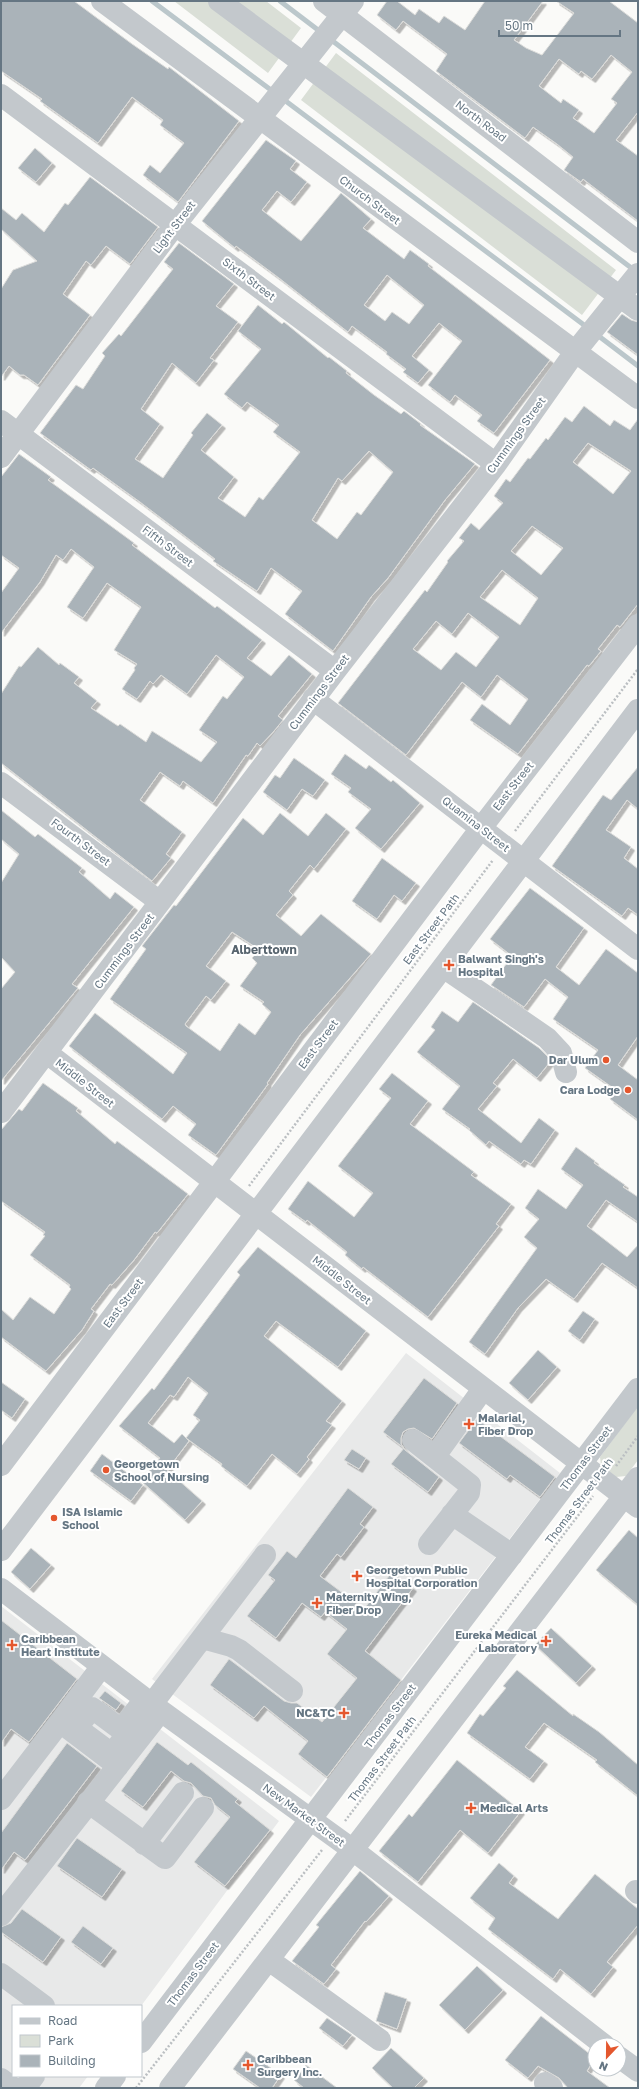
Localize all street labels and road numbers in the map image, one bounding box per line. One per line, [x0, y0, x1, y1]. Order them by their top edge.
street label: North Road [453, 97, 509, 144]
street label: Church Street [337, 172, 403, 227]
street label: Light Street [150, 198, 198, 256]
street label: Sixth Street [220, 255, 278, 303]
street label: Cummings Street [484, 394, 548, 475]
street label: Fifth Street [140, 522, 196, 569]
street label: Cummings Street [286, 651, 351, 732]
street label: East Street [490, 759, 536, 813]
street label: Quamina Street [440, 793, 513, 854]
street label: Fourth Street [49, 815, 113, 868]
street label: East Street Path [400, 891, 462, 967]
street label: Cummings Street [91, 910, 156, 991]
street label: East Street [295, 1016, 340, 1071]
street label: Middle Street [53, 1056, 117, 1110]
street label: Middle Street [310, 1253, 374, 1307]
street label: East Street [100, 1275, 145, 1330]
street label: Thomas Street [557, 1423, 614, 1492]
street label: Thomas Street Path [542, 1455, 615, 1546]
street label: Thomas Street [361, 1681, 418, 1750]
street label: Thomas Street Path [345, 1713, 418, 1804]
street label: New Market Street [261, 1780, 348, 1849]
street label: Thomas Street [164, 1939, 221, 2008]

